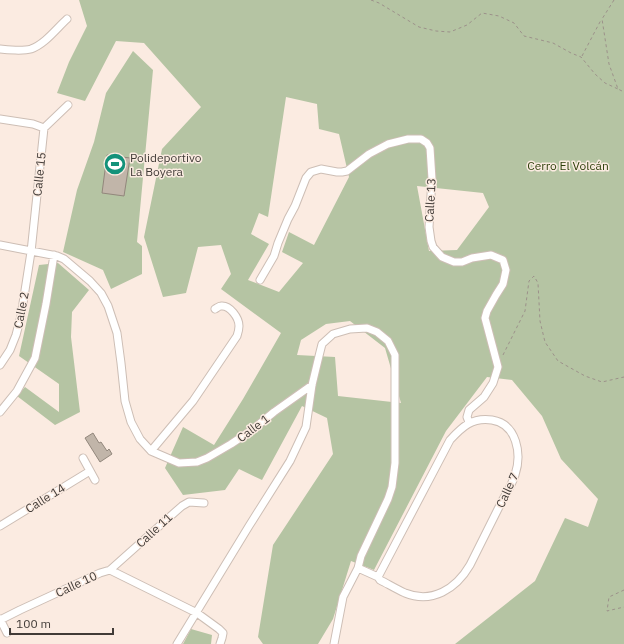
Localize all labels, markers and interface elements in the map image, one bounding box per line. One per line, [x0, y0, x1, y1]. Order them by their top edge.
place label: Polideportivo La Boyera [130, 150, 202, 179]
street label: Calle 15 [29, 151, 49, 197]
sports icon: Polideportivo La Boyera [102, 151, 128, 177]
park label: Cerro El Volcán [527, 158, 609, 173]
street label: Calle 13 [421, 178, 439, 222]
street label: Calle 2 [10, 290, 32, 330]
street label: Calle 1 [234, 411, 272, 445]
street label: Calle 7 [492, 470, 522, 510]
street label: Calle 14 [22, 480, 68, 516]
street label: Calle 11 [133, 509, 175, 551]
street label: Calle 10 [53, 568, 99, 600]
scale bar [10, 610, 113, 636]
text: 100 m [16, 616, 51, 631]

